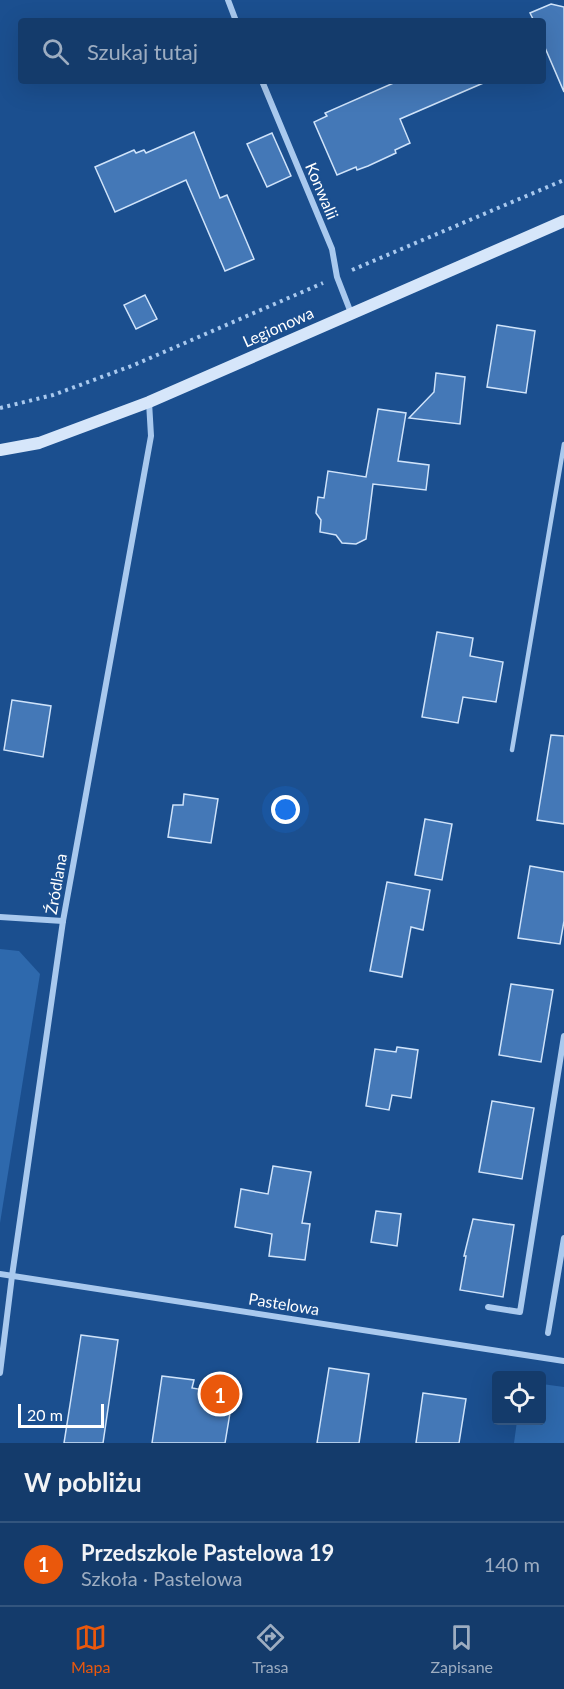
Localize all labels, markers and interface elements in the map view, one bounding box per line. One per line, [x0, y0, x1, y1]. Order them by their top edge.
search box [18, 18, 546, 84]
icon: search [39, 35, 72, 68]
text: Szukaj tutaj [87, 38, 198, 65]
street label: Konwalii [302, 160, 343, 222]
street label: Legionowa [239, 302, 316, 351]
your location [271, 795, 300, 824]
street label: Źródlana [41, 852, 70, 916]
street label: Pastelowa [247, 1289, 321, 1318]
map controls [492, 1371, 546, 1425]
button: locate [492, 1371, 546, 1425]
pin: 1 [200, 1372, 240, 1416]
scale bar [18, 1401, 104, 1428]
text: 20 m [27, 1405, 63, 1424]
text: W pobliżu [24, 1466, 142, 1498]
text: Przedszkole Pastelowa 19 [81, 1539, 334, 1566]
text: 1 [38, 1552, 49, 1576]
text: 140 m [484, 1552, 540, 1576]
text: Szkoła · Pastelowa [81, 1566, 242, 1590]
tab: Mapa [71, 1621, 110, 1676]
tab: Trasa [252, 1621, 289, 1676]
tab: Zapisane [430, 1621, 493, 1676]

